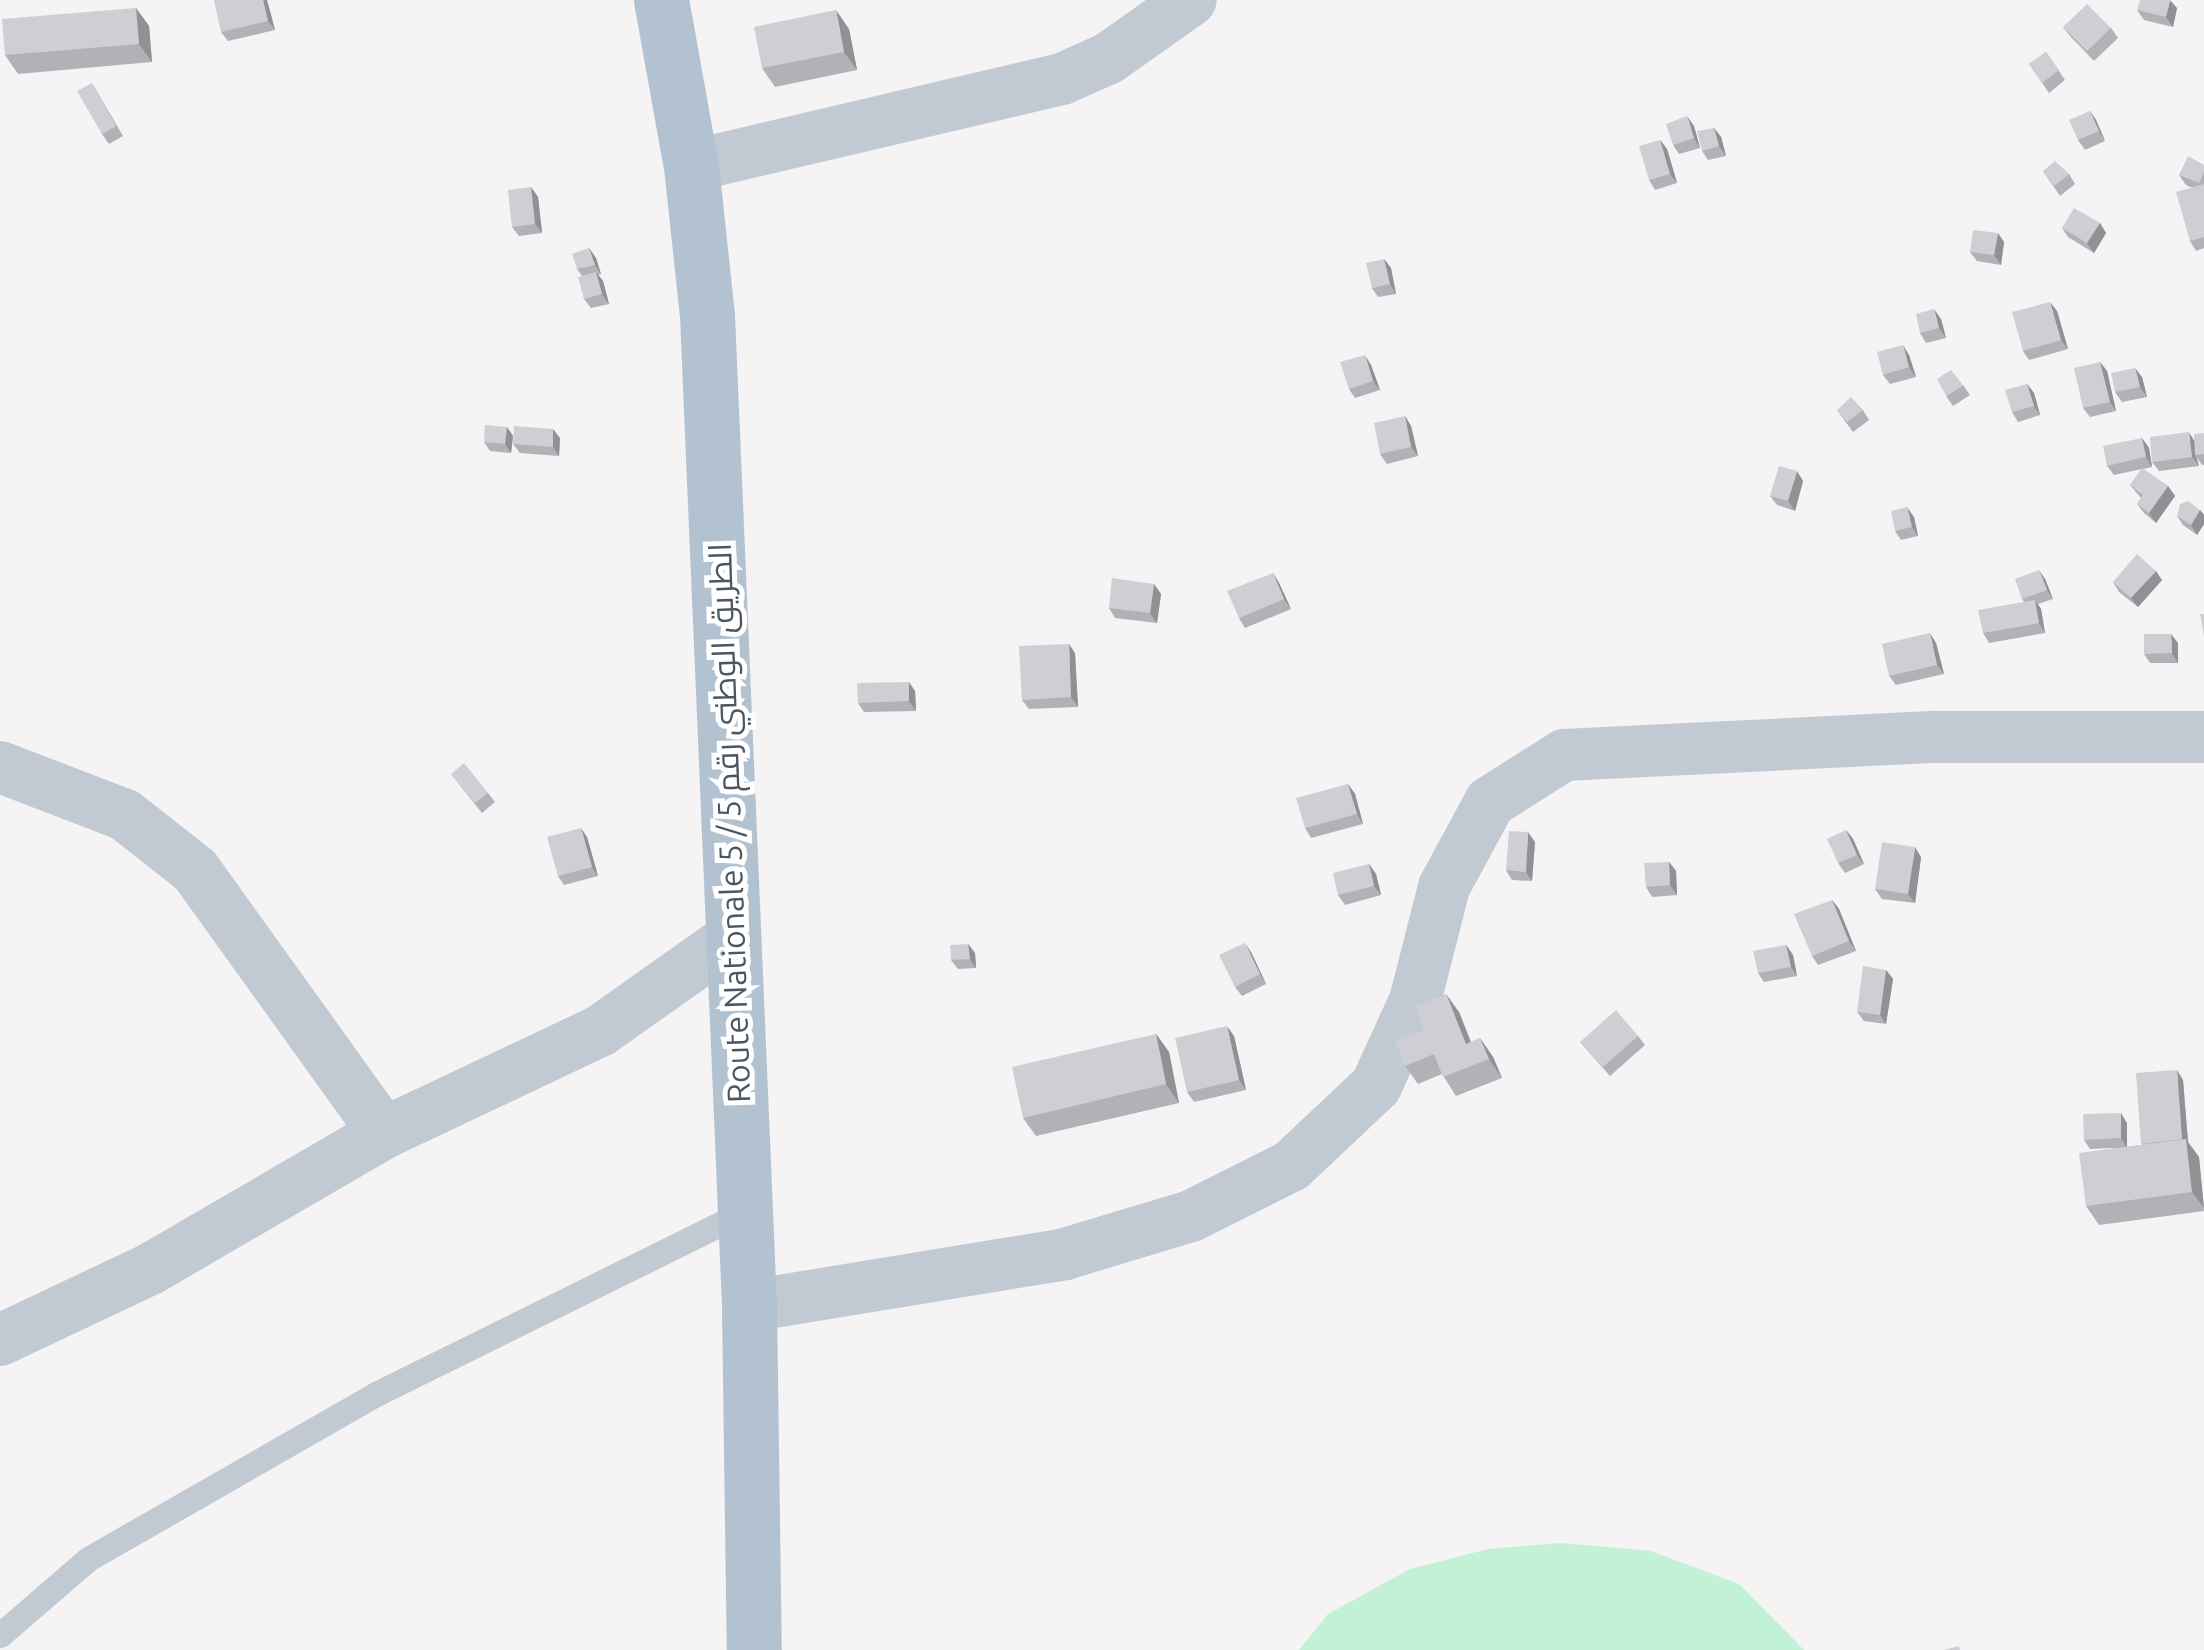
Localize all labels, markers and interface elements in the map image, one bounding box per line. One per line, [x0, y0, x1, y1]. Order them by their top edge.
street label: Route Nationale 5 / الطريق الوطني رقم 5 [700, 542, 758, 1104]

